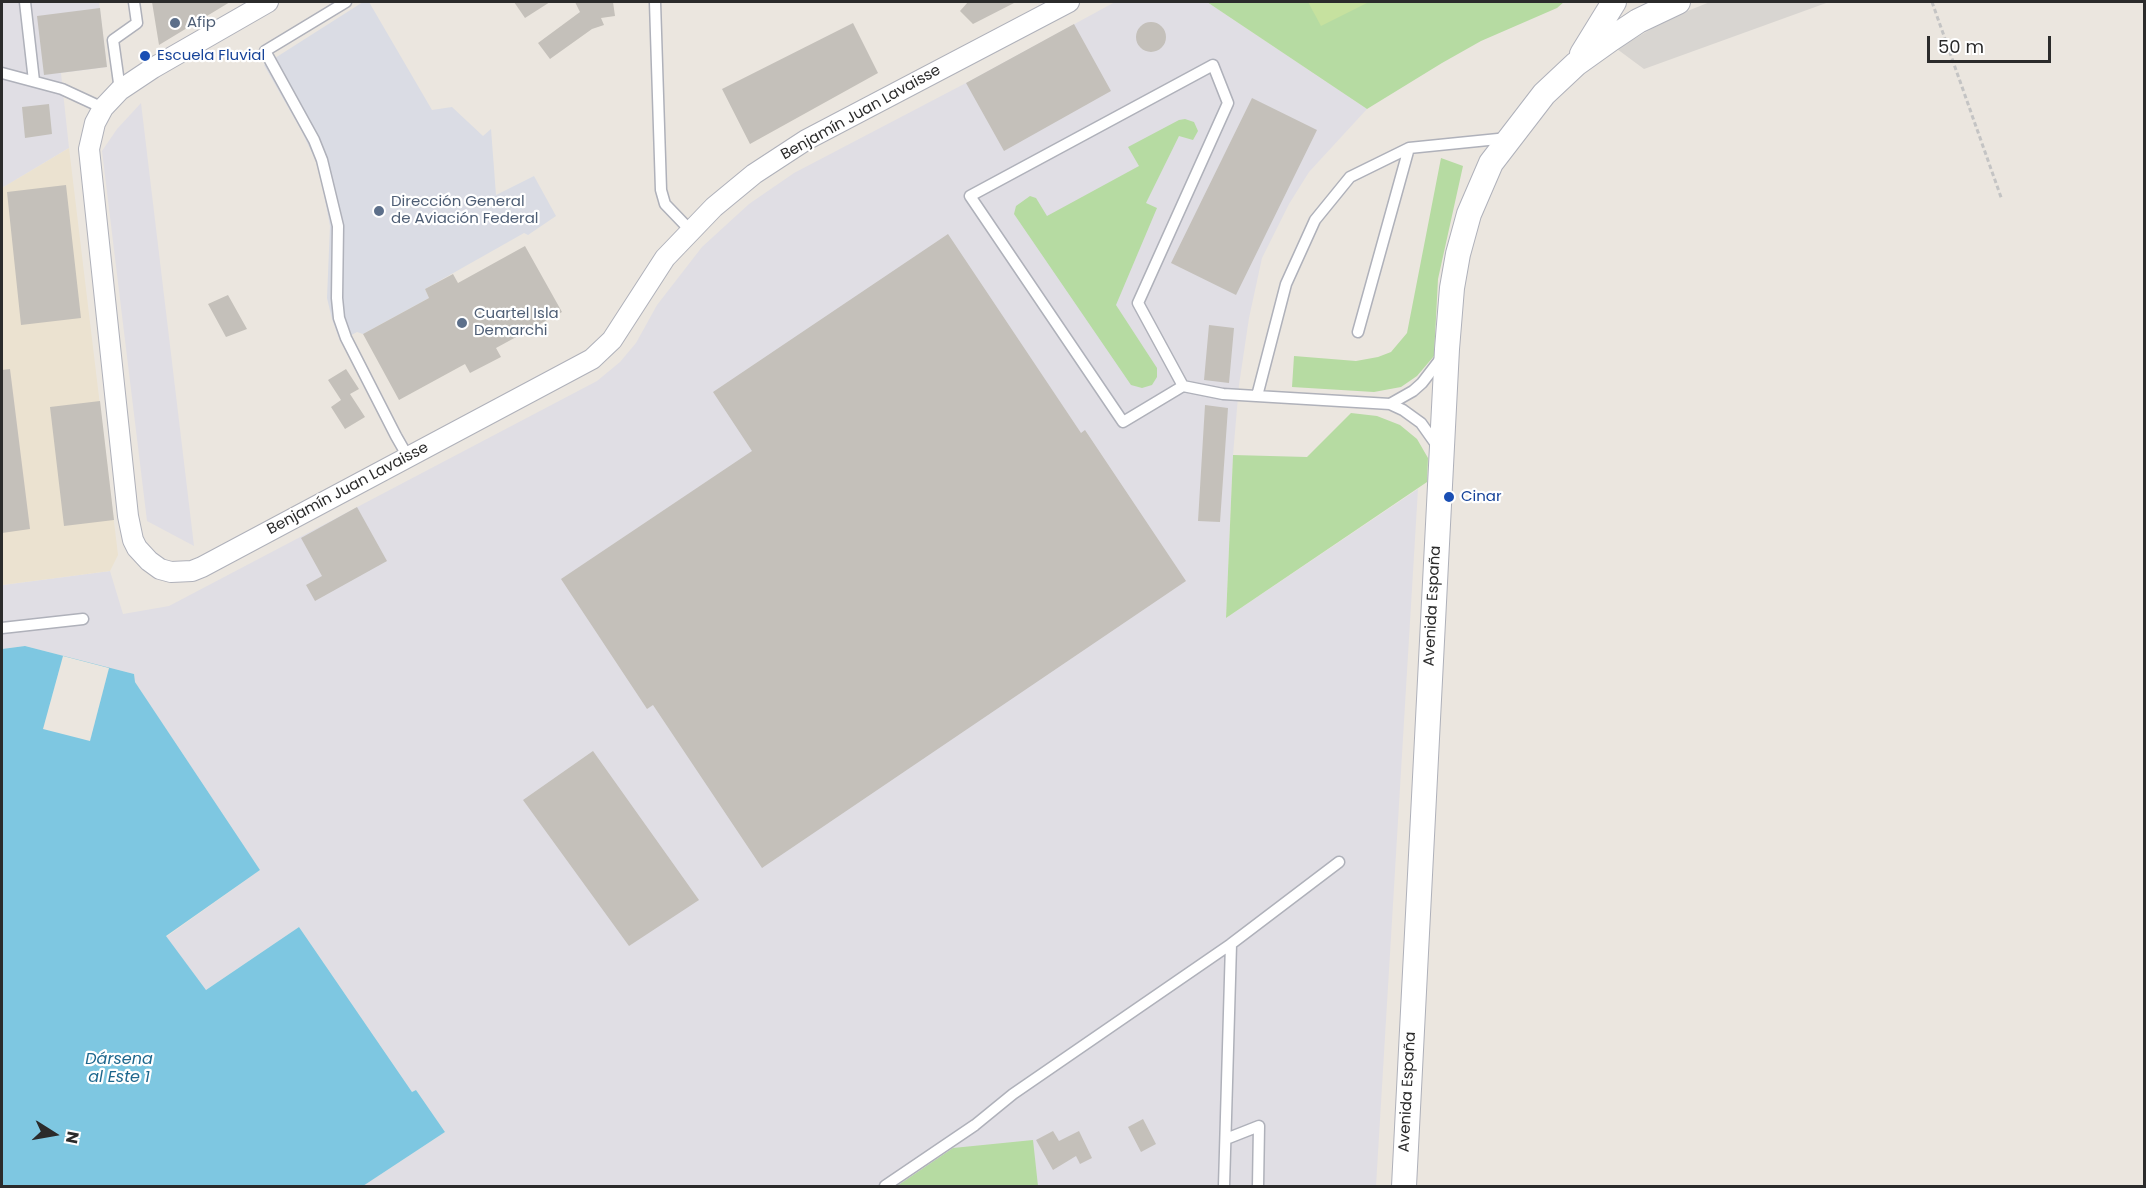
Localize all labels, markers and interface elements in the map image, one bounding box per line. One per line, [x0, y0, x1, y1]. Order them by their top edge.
place label: Afip [187, 14, 216, 32]
marker: Afip [168, 16, 182, 30]
scale bar [1930, 24, 2054, 62]
text: 50 m [1938, 34, 1984, 59]
place label: Escuela Fluvial [157, 47, 265, 65]
marker: Escuela Fluvial [138, 49, 152, 63]
street label: Benjamín Juan Lavaisse [778, 62, 944, 164]
place label: Dirección General de Aviación Federal [391, 193, 539, 228]
marker: Dirección General de Aviación Federal [372, 204, 386, 218]
place label: Cuartel Isla Demarchi [474, 305, 559, 340]
marker: Cuartel Isla Demarchi [455, 316, 469, 330]
street label: Benjamín Juan Lavaisse [264, 439, 432, 539]
place label: Cinar [1461, 488, 1502, 506]
marker: Cinar [1442, 490, 1456, 504]
street label: Avenida España [1421, 545, 1445, 667]
street label: Avenida España [1396, 1031, 1420, 1153]
water label: Dársena al Este 1 [85, 1050, 153, 1088]
north arrow [24, 1104, 84, 1164]
text: N [60, 1129, 85, 1146]

